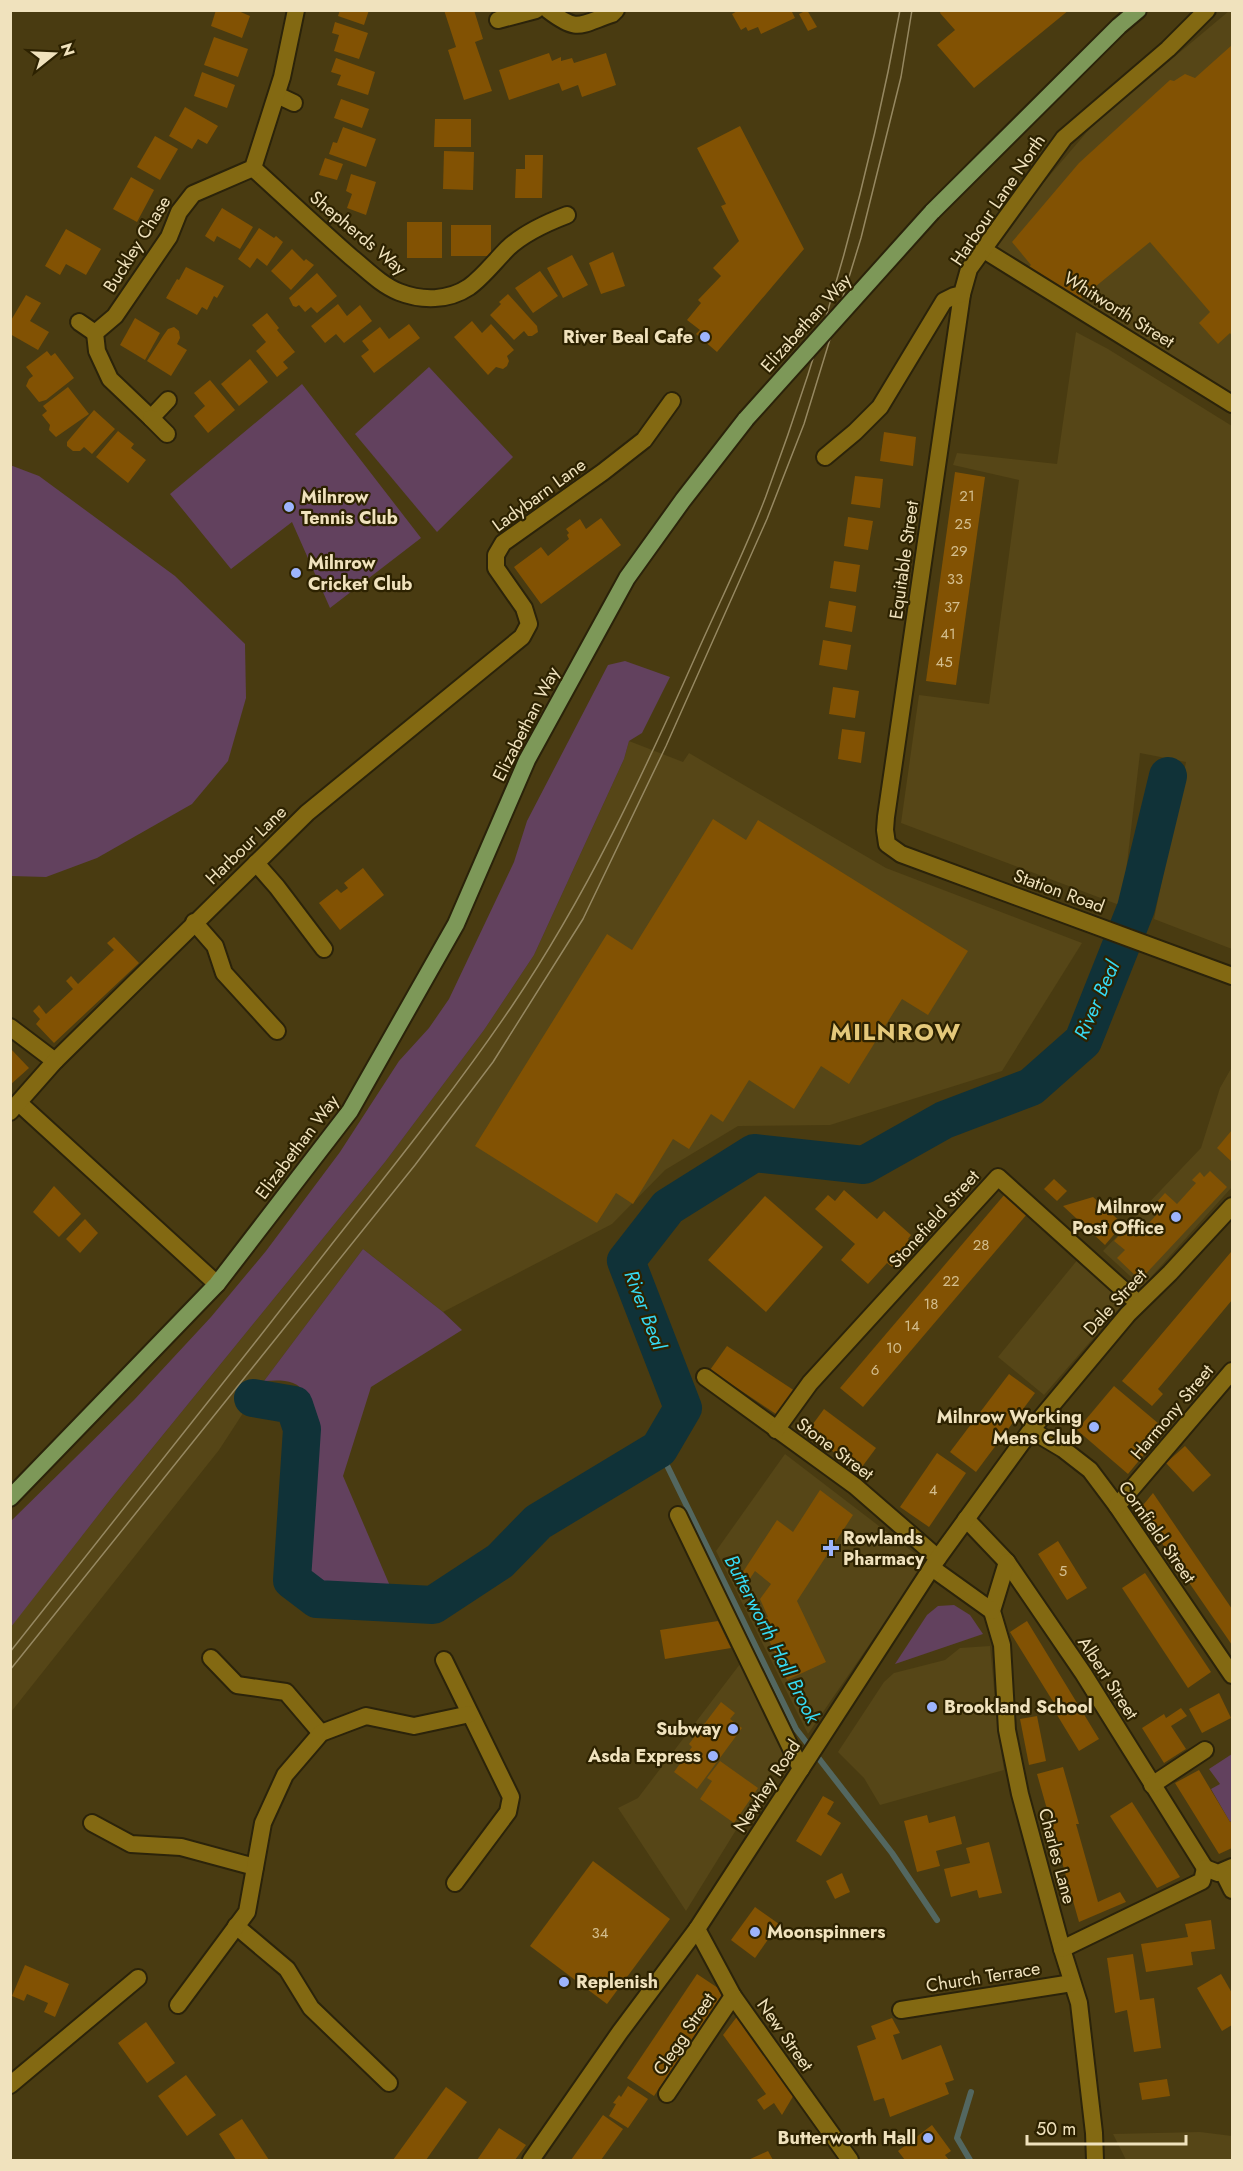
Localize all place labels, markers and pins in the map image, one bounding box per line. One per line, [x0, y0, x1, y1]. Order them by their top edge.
place label: River Beal Cafe [563, 324, 693, 350]
marker: River Beal Cafe [698, 330, 712, 344]
place label: Milnrow Tennis Club [301, 484, 398, 531]
marker: Milnrow Tennis Club [282, 500, 296, 514]
place label: Milnrow Cricket Club [308, 550, 412, 597]
marker: Milnrow Cricket Club [289, 566, 303, 580]
place label: Milnrow Post Office [1072, 1194, 1164, 1241]
marker: Milnrow Post Office [1169, 1210, 1183, 1224]
place label: Milnrow Working Mens Club [937, 1404, 1082, 1451]
marker: Milnrow Working Mens Club [1087, 1420, 1101, 1434]
place label: Rowlands Pharmacy [843, 1525, 925, 1572]
marker: Rowlands Pharmacy [824, 1541, 838, 1555]
place label: Brookland School [944, 1694, 1093, 1720]
marker: Brookland School [925, 1700, 939, 1714]
place label: Subway [656, 1716, 722, 1742]
marker: Subway [726, 1722, 740, 1736]
place label: Asda Express [587, 1743, 701, 1769]
marker: Asda Express [706, 1749, 720, 1763]
place label: Moonspinners [767, 1919, 886, 1945]
marker: Moonspinners [748, 1925, 762, 1939]
place label: Replenish [576, 1969, 658, 1995]
marker: Replenish [557, 1975, 571, 1989]
place label: Butterworth Hall [778, 2125, 916, 2151]
marker: Butterworth Hall [921, 2131, 935, 2145]

